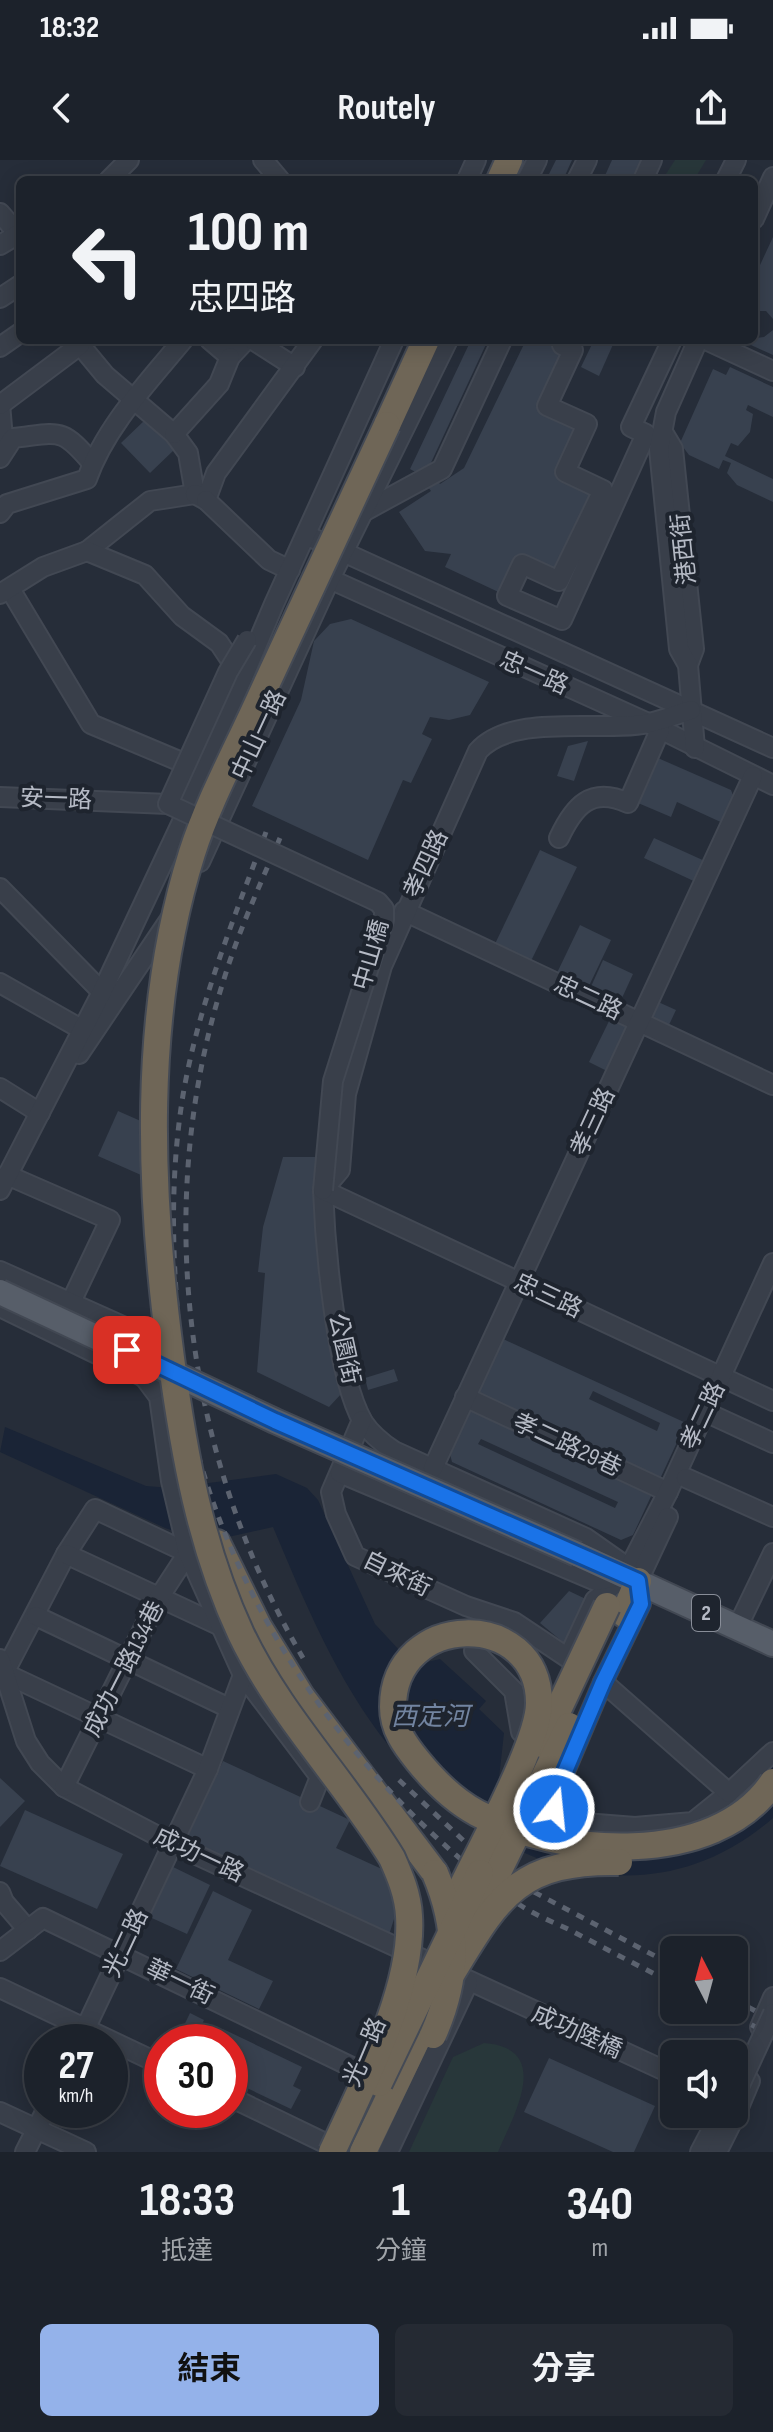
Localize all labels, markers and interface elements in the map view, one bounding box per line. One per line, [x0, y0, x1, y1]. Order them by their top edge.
text: 18:32 [40, 10, 99, 46]
icon: back [40, 86, 84, 130]
icon: share [689, 86, 733, 130]
text: Routely [337, 87, 436, 130]
text: 100 m [188, 200, 309, 267]
icon: left [56, 208, 160, 312]
text: 忠四路 [188, 278, 296, 321]
street label: 港西街 [666, 512, 702, 586]
street label: 忠一路 [495, 645, 573, 701]
street label: 中山一路 [226, 685, 292, 785]
street label: 安一路 [20, 783, 92, 815]
street label: 孝四路 [398, 825, 454, 903]
street label: 中山橋 [347, 916, 395, 994]
street label: 忠二路 [549, 970, 627, 1026]
street label: 孝三路 [565, 1083, 621, 1161]
street label: 忠三路 [509, 1268, 587, 1324]
street label: 公園街 [322, 1311, 366, 1387]
pin [93, 1316, 161, 1384]
icon: arrive [105, 1328, 149, 1372]
street label: 孝二路 [675, 1377, 731, 1455]
street label: 孝二路29巷 [508, 1407, 626, 1483]
street label: 自來街 [358, 1545, 436, 1603]
road number: 2 [692, 1595, 720, 1631]
street label: 成功一路134巷 [77, 1596, 171, 1742]
water label: 西定河 [391, 1702, 474, 1733]
position arrow [512, 1767, 596, 1851]
street label: 成功一路 [149, 1822, 249, 1888]
street label: 光二路 [98, 1904, 154, 1982]
north arrow [660, 1936, 748, 2024]
map controls [660, 1936, 748, 2128]
street label: 華一街 [141, 1953, 219, 2011]
street label: 成功陸橋 [527, 1999, 627, 2065]
street label: 光一路 [338, 2013, 392, 2091]
speed limit sign: 30 [144, 2024, 248, 2128]
button: sound [660, 2040, 748, 2128]
text: 27 [59, 2042, 93, 2090]
text: km/h [59, 2084, 93, 2108]
text: 18:33 [140, 2172, 235, 2229]
text: 1 [391, 2172, 410, 2229]
text: 340 [566, 2176, 633, 2233]
text: m [592, 2233, 608, 2264]
text: 抵達 [161, 2236, 213, 2267]
text: 分鐘 [375, 2236, 427, 2267]
button: 結束 [40, 2324, 379, 2416]
button: 分享 [395, 2324, 733, 2416]

